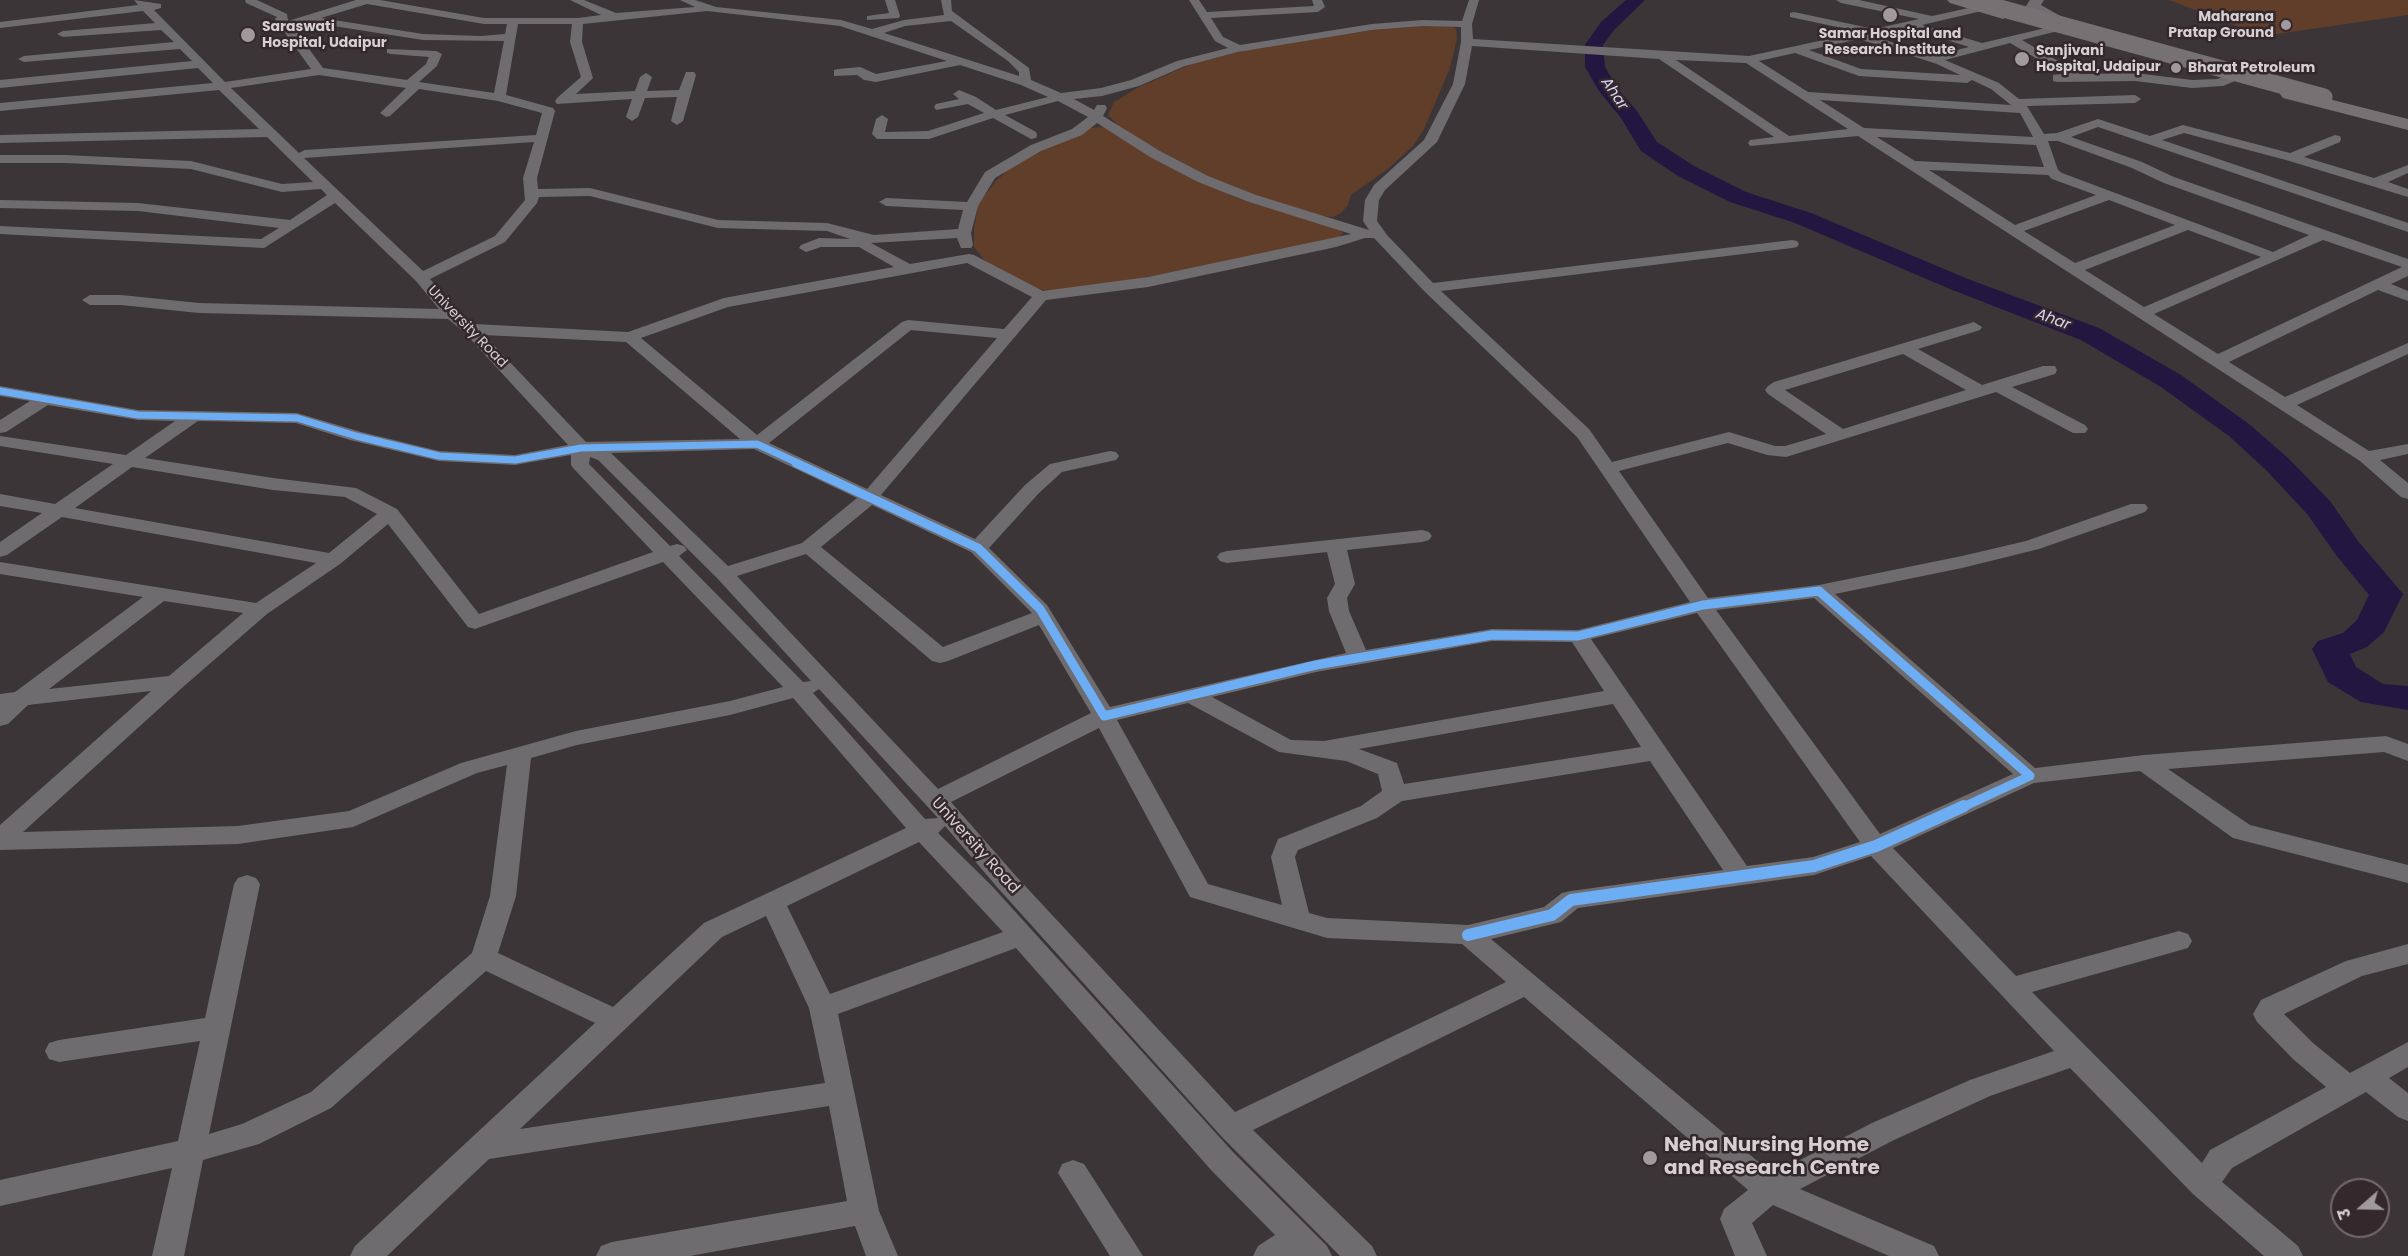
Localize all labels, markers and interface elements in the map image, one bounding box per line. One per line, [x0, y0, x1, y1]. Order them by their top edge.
marker: Samar Hospital and Research Institute [1881, 6, 1899, 24]
place label: Maharana Pratap Ground [2168, 9, 2274, 42]
marker: Maharana Pratap Ground [2279, 18, 2293, 32]
place label: Saraswati Hospital, Udaipur [262, 19, 387, 51]
marker: Saraswati Hospital, Udaipur [239, 26, 257, 44]
place label: Samar Hospital and Research Institute [1819, 26, 1961, 58]
place label: Sanjivani Hospital, Udaipur [2036, 43, 2161, 76]
marker: Sanjivani Hospital, Udaipur [2013, 50, 2031, 68]
place label: Bharat Petroleum [2188, 60, 2315, 76]
marker: Bharat Petroleum [2169, 61, 2183, 75]
water label: Ahar [1597, 74, 1631, 114]
street label: University Road [424, 283, 510, 371]
water label: Ahar [2033, 305, 2073, 335]
street label: University Road [927, 794, 1023, 898]
place label: Neha Nursing Home and Research Centre [1664, 1134, 1880, 1181]
marker: Neha Nursing Home and Research Centre [1641, 1149, 1659, 1167]
north arrow [2330, 1178, 2390, 1238]
text: उ [2332, 1205, 2357, 1222]

